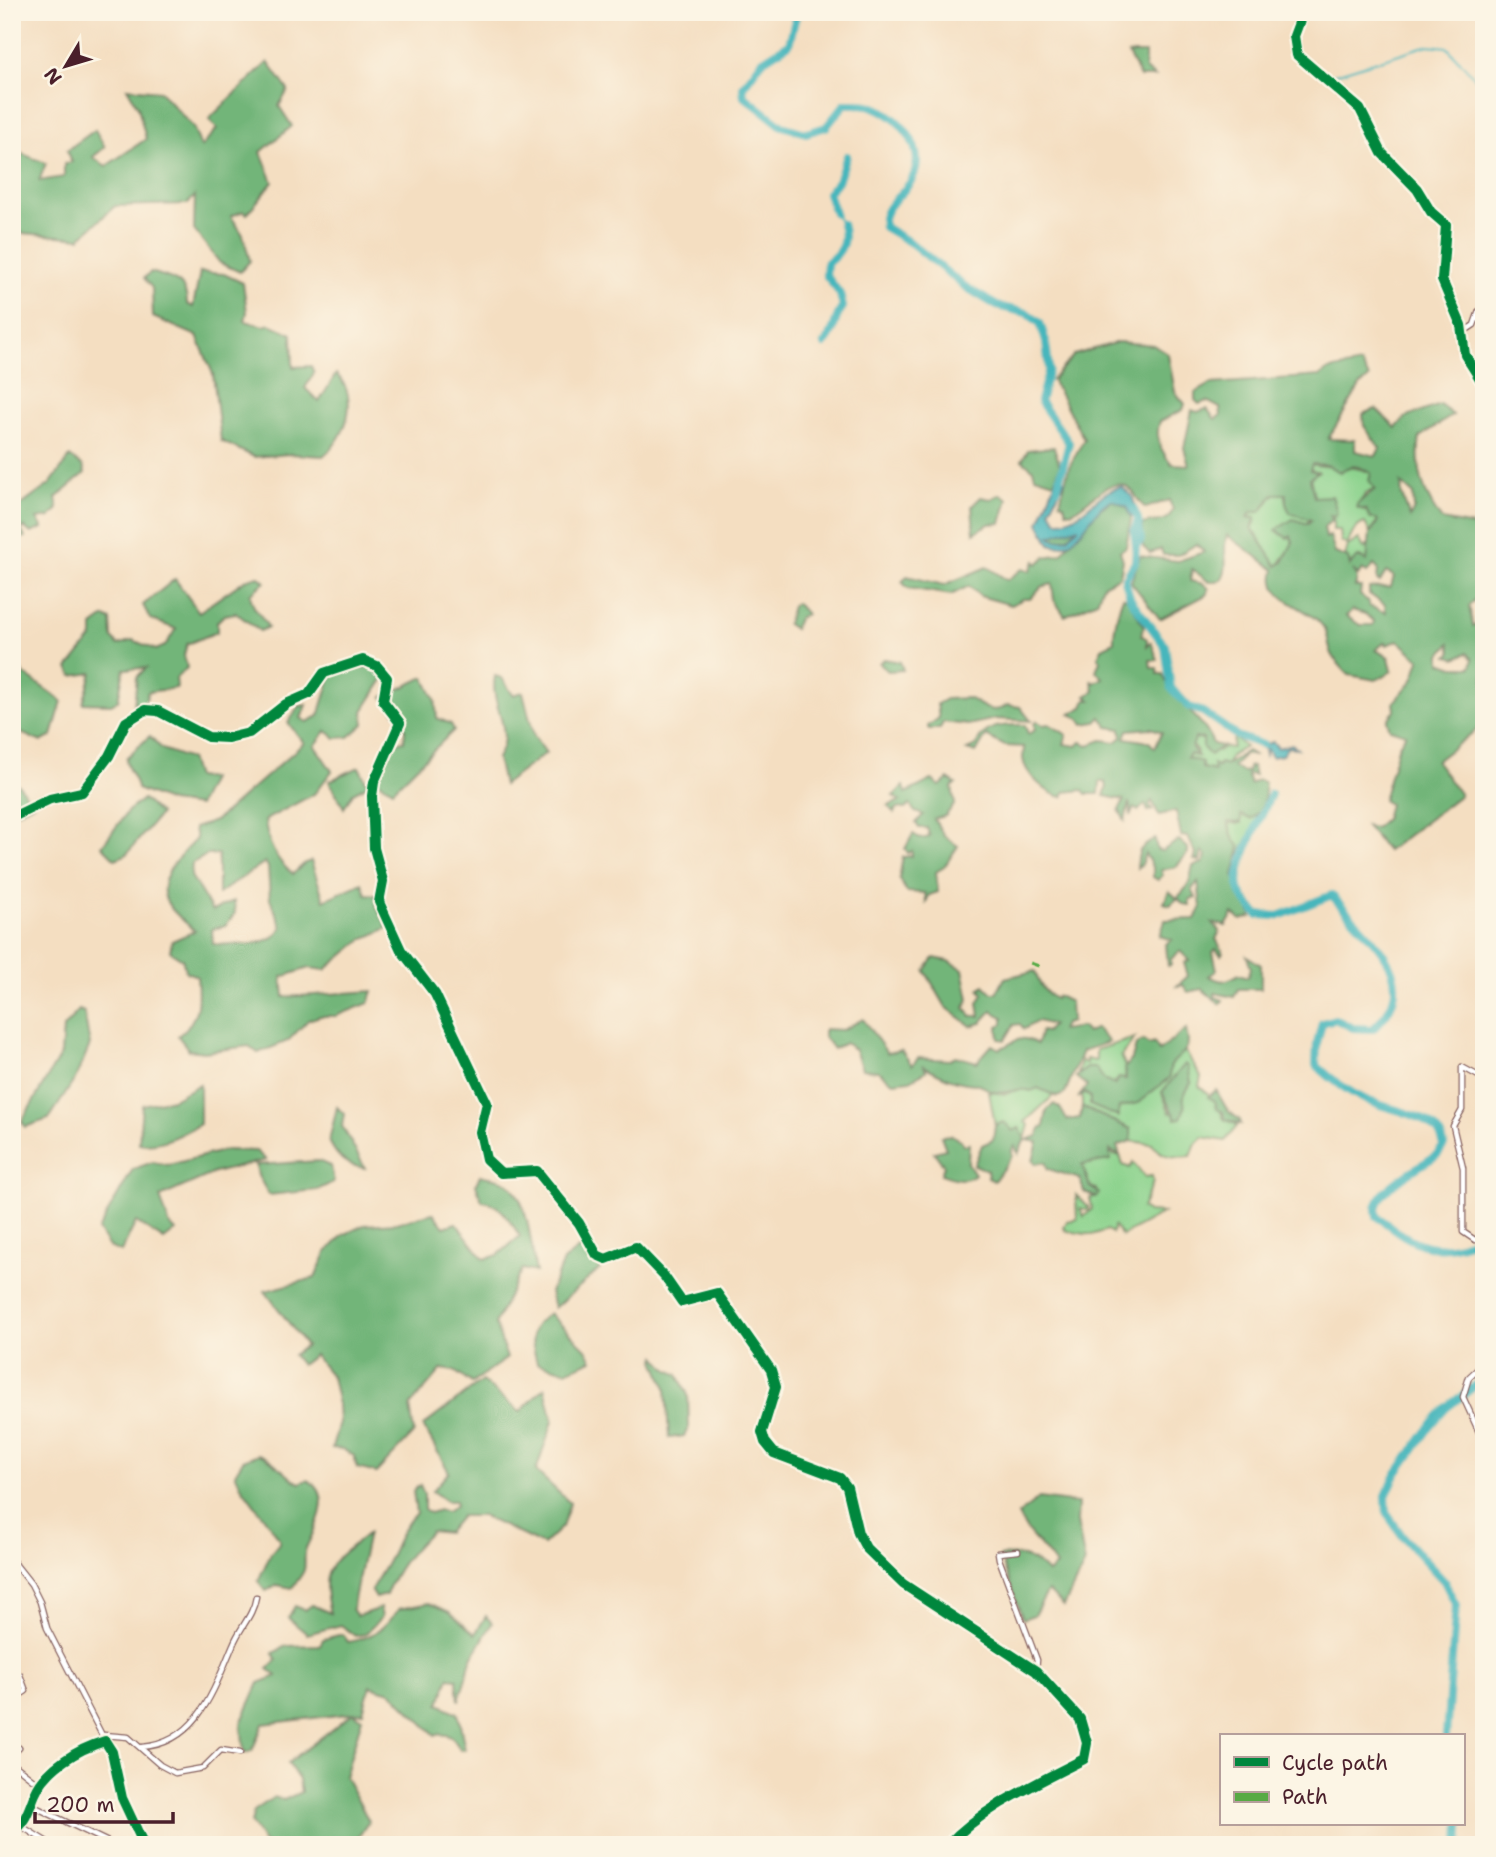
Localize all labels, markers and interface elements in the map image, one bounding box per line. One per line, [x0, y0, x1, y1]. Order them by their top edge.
north arrow [32, 32, 102, 102]
text: N [39, 63, 67, 90]
legend [1220, 1734, 1464, 1826]
text: Cycle path [1282, 1749, 1388, 1777]
scale bar [35, 1780, 173, 1824]
text: Path [1282, 1783, 1328, 1811]
text: 200 m [46, 1791, 115, 1819]

